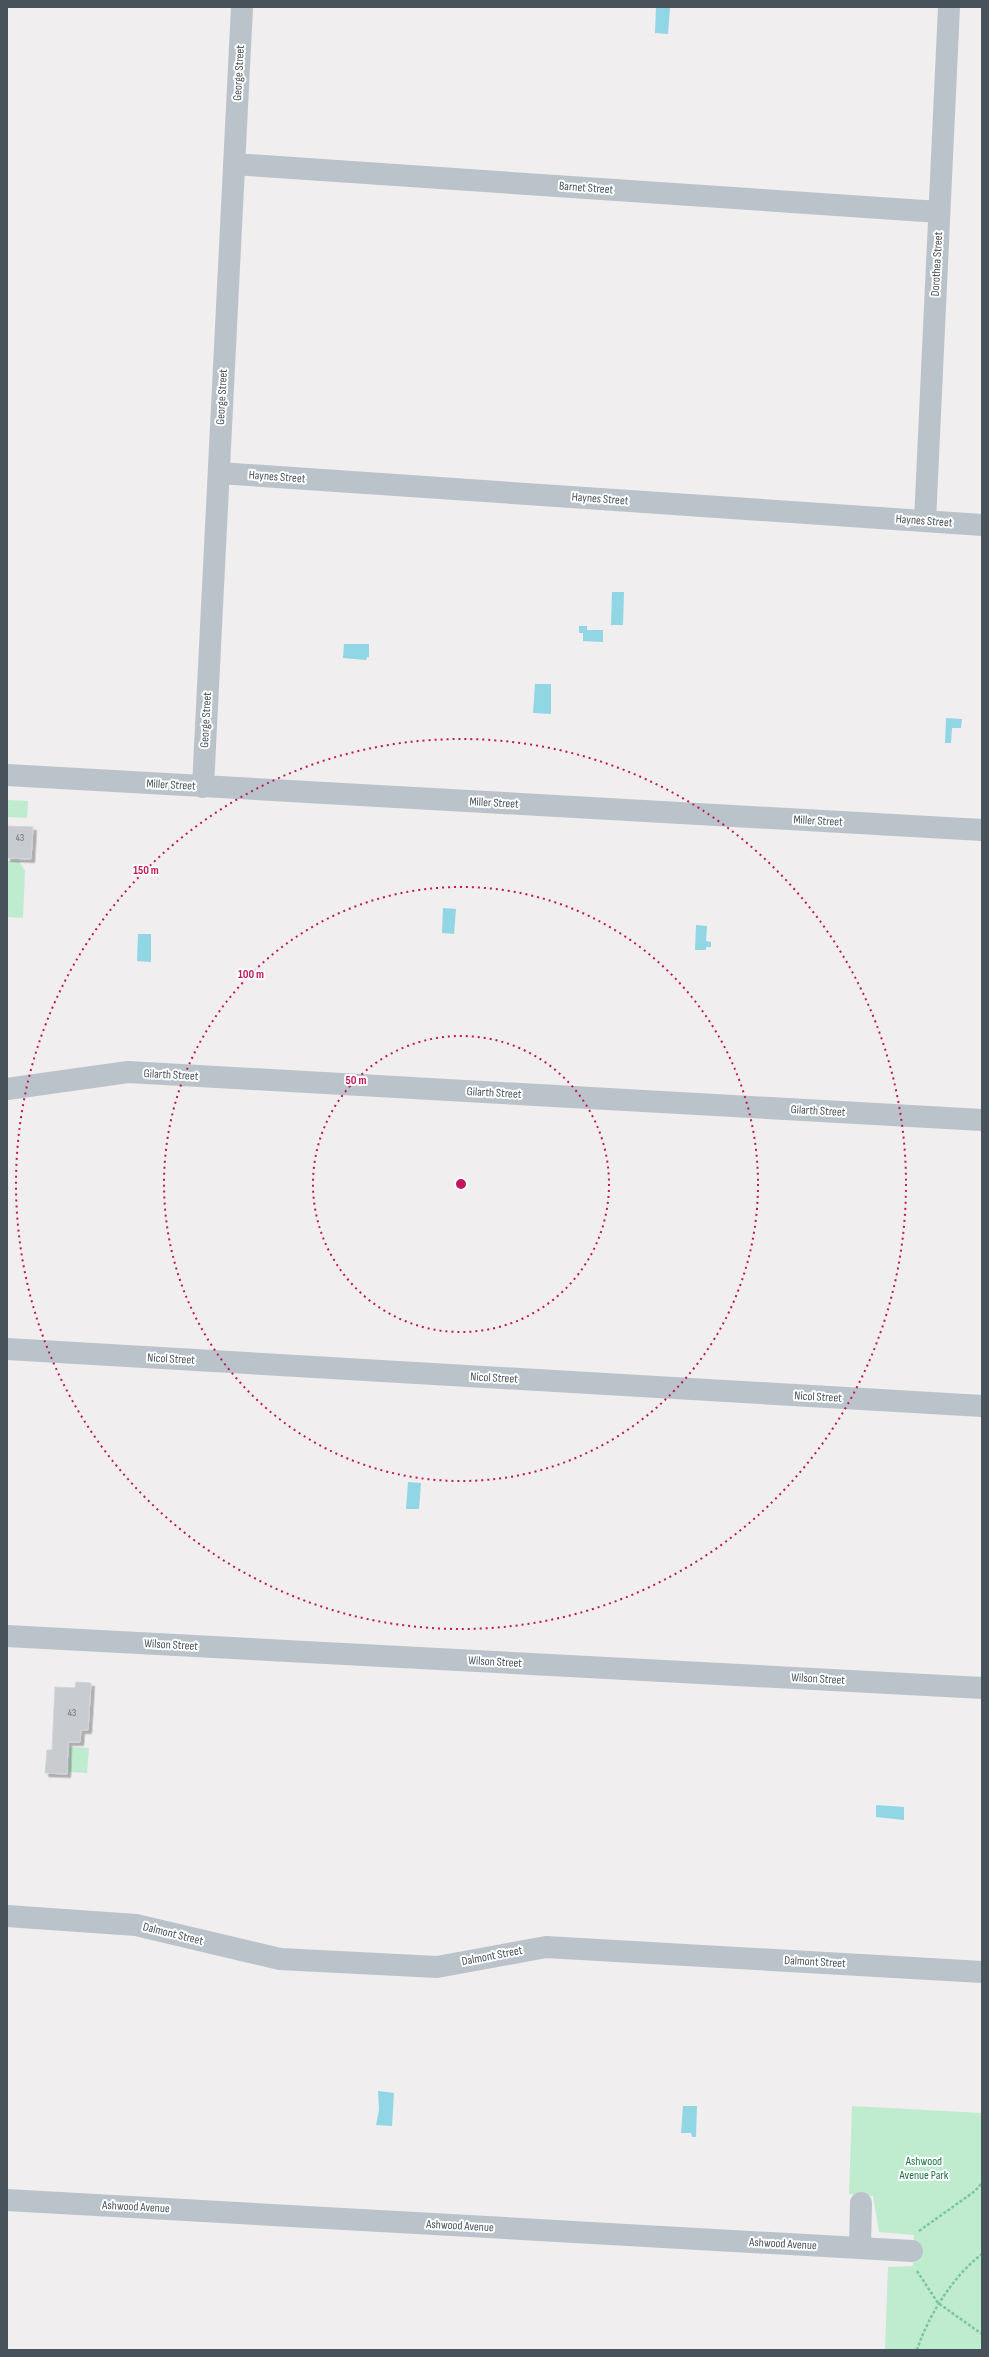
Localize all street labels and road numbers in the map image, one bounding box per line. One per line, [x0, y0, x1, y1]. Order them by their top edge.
street label: George Street [230, 44, 248, 101]
street label: Barnet Street [558, 179, 614, 197]
street label: Dorothea Street [928, 231, 946, 297]
street label: George Street [213, 368, 231, 425]
street label: Haynes Street [248, 468, 306, 486]
street label: Haynes Street [571, 490, 629, 508]
street label: Haynes Street [895, 512, 953, 530]
street label: George Street [197, 691, 215, 748]
street label: Miller Street [146, 776, 196, 794]
street label: Miller Street [469, 794, 519, 812]
street label: Miller Street [793, 812, 843, 830]
street label: Gilarth Street [143, 1066, 199, 1084]
street label: Gilarth Street [466, 1084, 522, 1102]
street label: Gilarth Street [790, 1102, 846, 1120]
street label: Nicol Street [147, 1350, 195, 1368]
street label: Nicol Street [470, 1369, 518, 1387]
street label: Nicol Street [794, 1388, 842, 1406]
street label: Wilson Street [144, 1636, 199, 1654]
street label: Wilson Street [468, 1653, 523, 1671]
street label: Wilson Street [791, 1670, 846, 1688]
street label: Dalmont Street [141, 1919, 205, 1949]
street label: Dalmont Street [460, 1943, 524, 1969]
street label: Dalmont Street [784, 1953, 846, 1971]
street label: Ashwood Avenue [101, 2198, 170, 2216]
street label: Ashwood Avenue [425, 2217, 494, 2235]
street label: Ashwood Avenue [748, 2235, 817, 2253]

